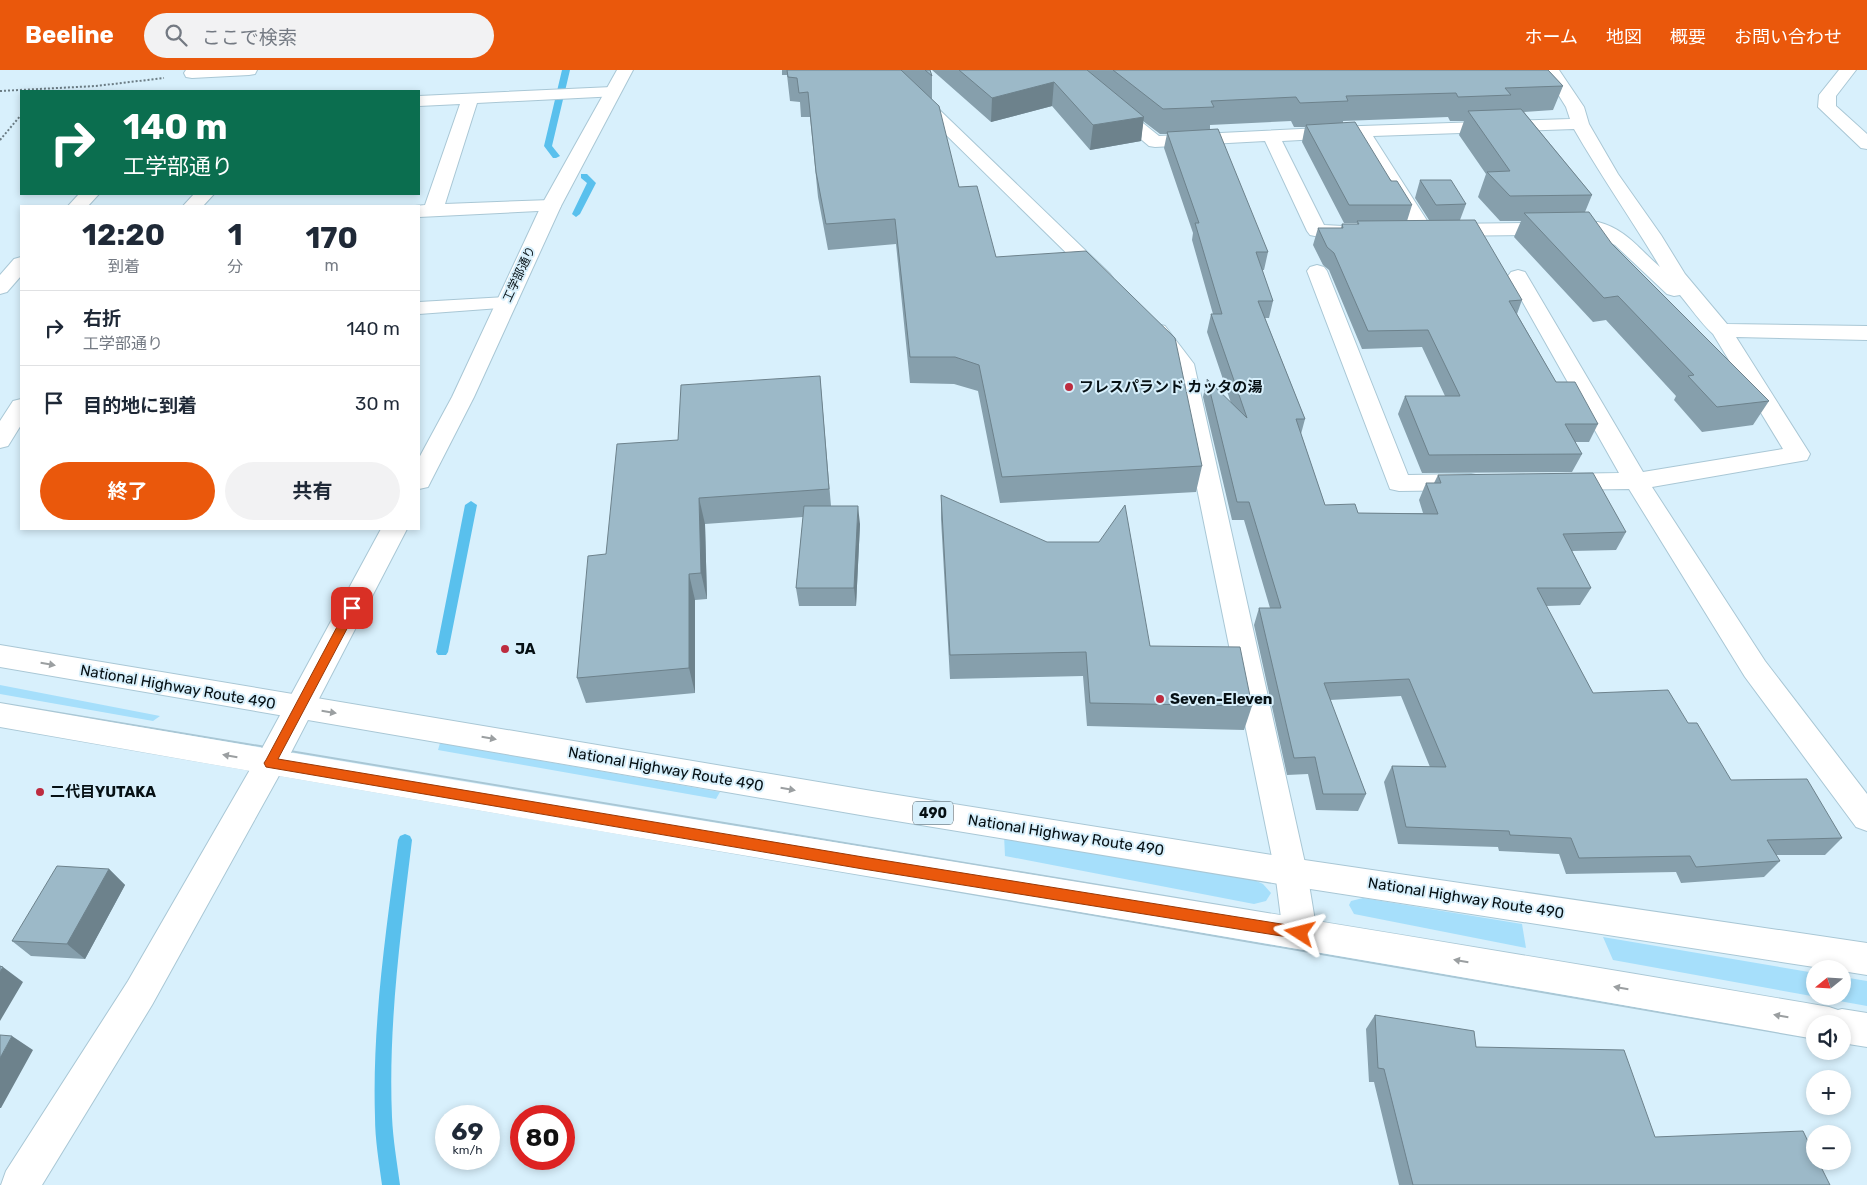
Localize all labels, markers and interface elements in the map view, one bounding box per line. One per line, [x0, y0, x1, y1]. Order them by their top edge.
search box [144, 13, 494, 58]
text: Beeline [25, 21, 114, 49]
icon: search [162, 21, 190, 49]
text: ここで検索 [202, 26, 297, 49]
text: ホーム [1525, 26, 1578, 48]
text: 地図 [1606, 26, 1642, 48]
text: 概要 [1670, 26, 1706, 48]
text: お問い合わせ [1734, 26, 1842, 48]
text: 140 m [123, 106, 228, 148]
icon: right [40, 110, 105, 175]
text: 工学部通り [123, 153, 233, 180]
text: 12:20 [82, 217, 165, 253]
text: 1 [228, 217, 243, 253]
text: 170 [305, 220, 358, 256]
street label: 工学部通り [500, 244, 538, 304]
text: m [325, 256, 339, 275]
text: 到着 [108, 257, 140, 276]
text: 分 [227, 257, 243, 276]
text: 右折 [83, 307, 121, 330]
icon: right [40, 314, 68, 342]
text: 140 m [346, 317, 400, 340]
text: 工学部通り [83, 334, 163, 353]
place label: フレスパランド カッタの湯 [1079, 378, 1262, 396]
marker: フレスパランド カッタの湯 [1063, 381, 1075, 393]
icon: arrive [40, 389, 68, 417]
text: 30 m [355, 392, 400, 415]
text: 目的地に到着 [83, 394, 197, 417]
button: 終了 [40, 462, 215, 520]
button: 共有 [225, 462, 400, 520]
pin [331, 587, 373, 629]
icon: arrive [338, 594, 366, 622]
place label: JA [515, 640, 536, 658]
marker: JA [499, 643, 511, 655]
one-way arrow [40, 661, 56, 669]
street label: National Highway Route 490 [79, 661, 277, 713]
place label: Seven-Eleven [1170, 690, 1273, 708]
marker: Seven-Eleven [1154, 693, 1166, 705]
one-way arrow [321, 708, 337, 716]
one-way arrow [482, 735, 498, 743]
street label: National Highway Route 490 [567, 743, 765, 795]
one-way arrow [222, 752, 238, 760]
place label: 二代目YUTAKA [50, 783, 156, 801]
marker: 二代目YUTAKA [34, 786, 46, 798]
one-way arrow [780, 786, 796, 794]
road number: 490 [913, 801, 953, 824]
street label: National Highway Route 490 [967, 811, 1165, 859]
street label: National Highway Route 490 [1367, 874, 1565, 922]
position arrow [1273, 906, 1325, 958]
one-way arrow [1453, 956, 1469, 964]
north arrow [1806, 960, 1851, 1005]
map controls [1806, 960, 1851, 1170]
one-way arrow [1613, 984, 1629, 992]
one-way arrow [1773, 1011, 1789, 1019]
button: sound [1806, 1015, 1851, 1060]
button: + [1806, 1070, 1851, 1115]
speed limit sign: 80 [510, 1105, 575, 1170]
text: 69 [451, 1117, 484, 1146]
button: − [1806, 1125, 1851, 1170]
text: km/h [453, 1143, 482, 1157]

